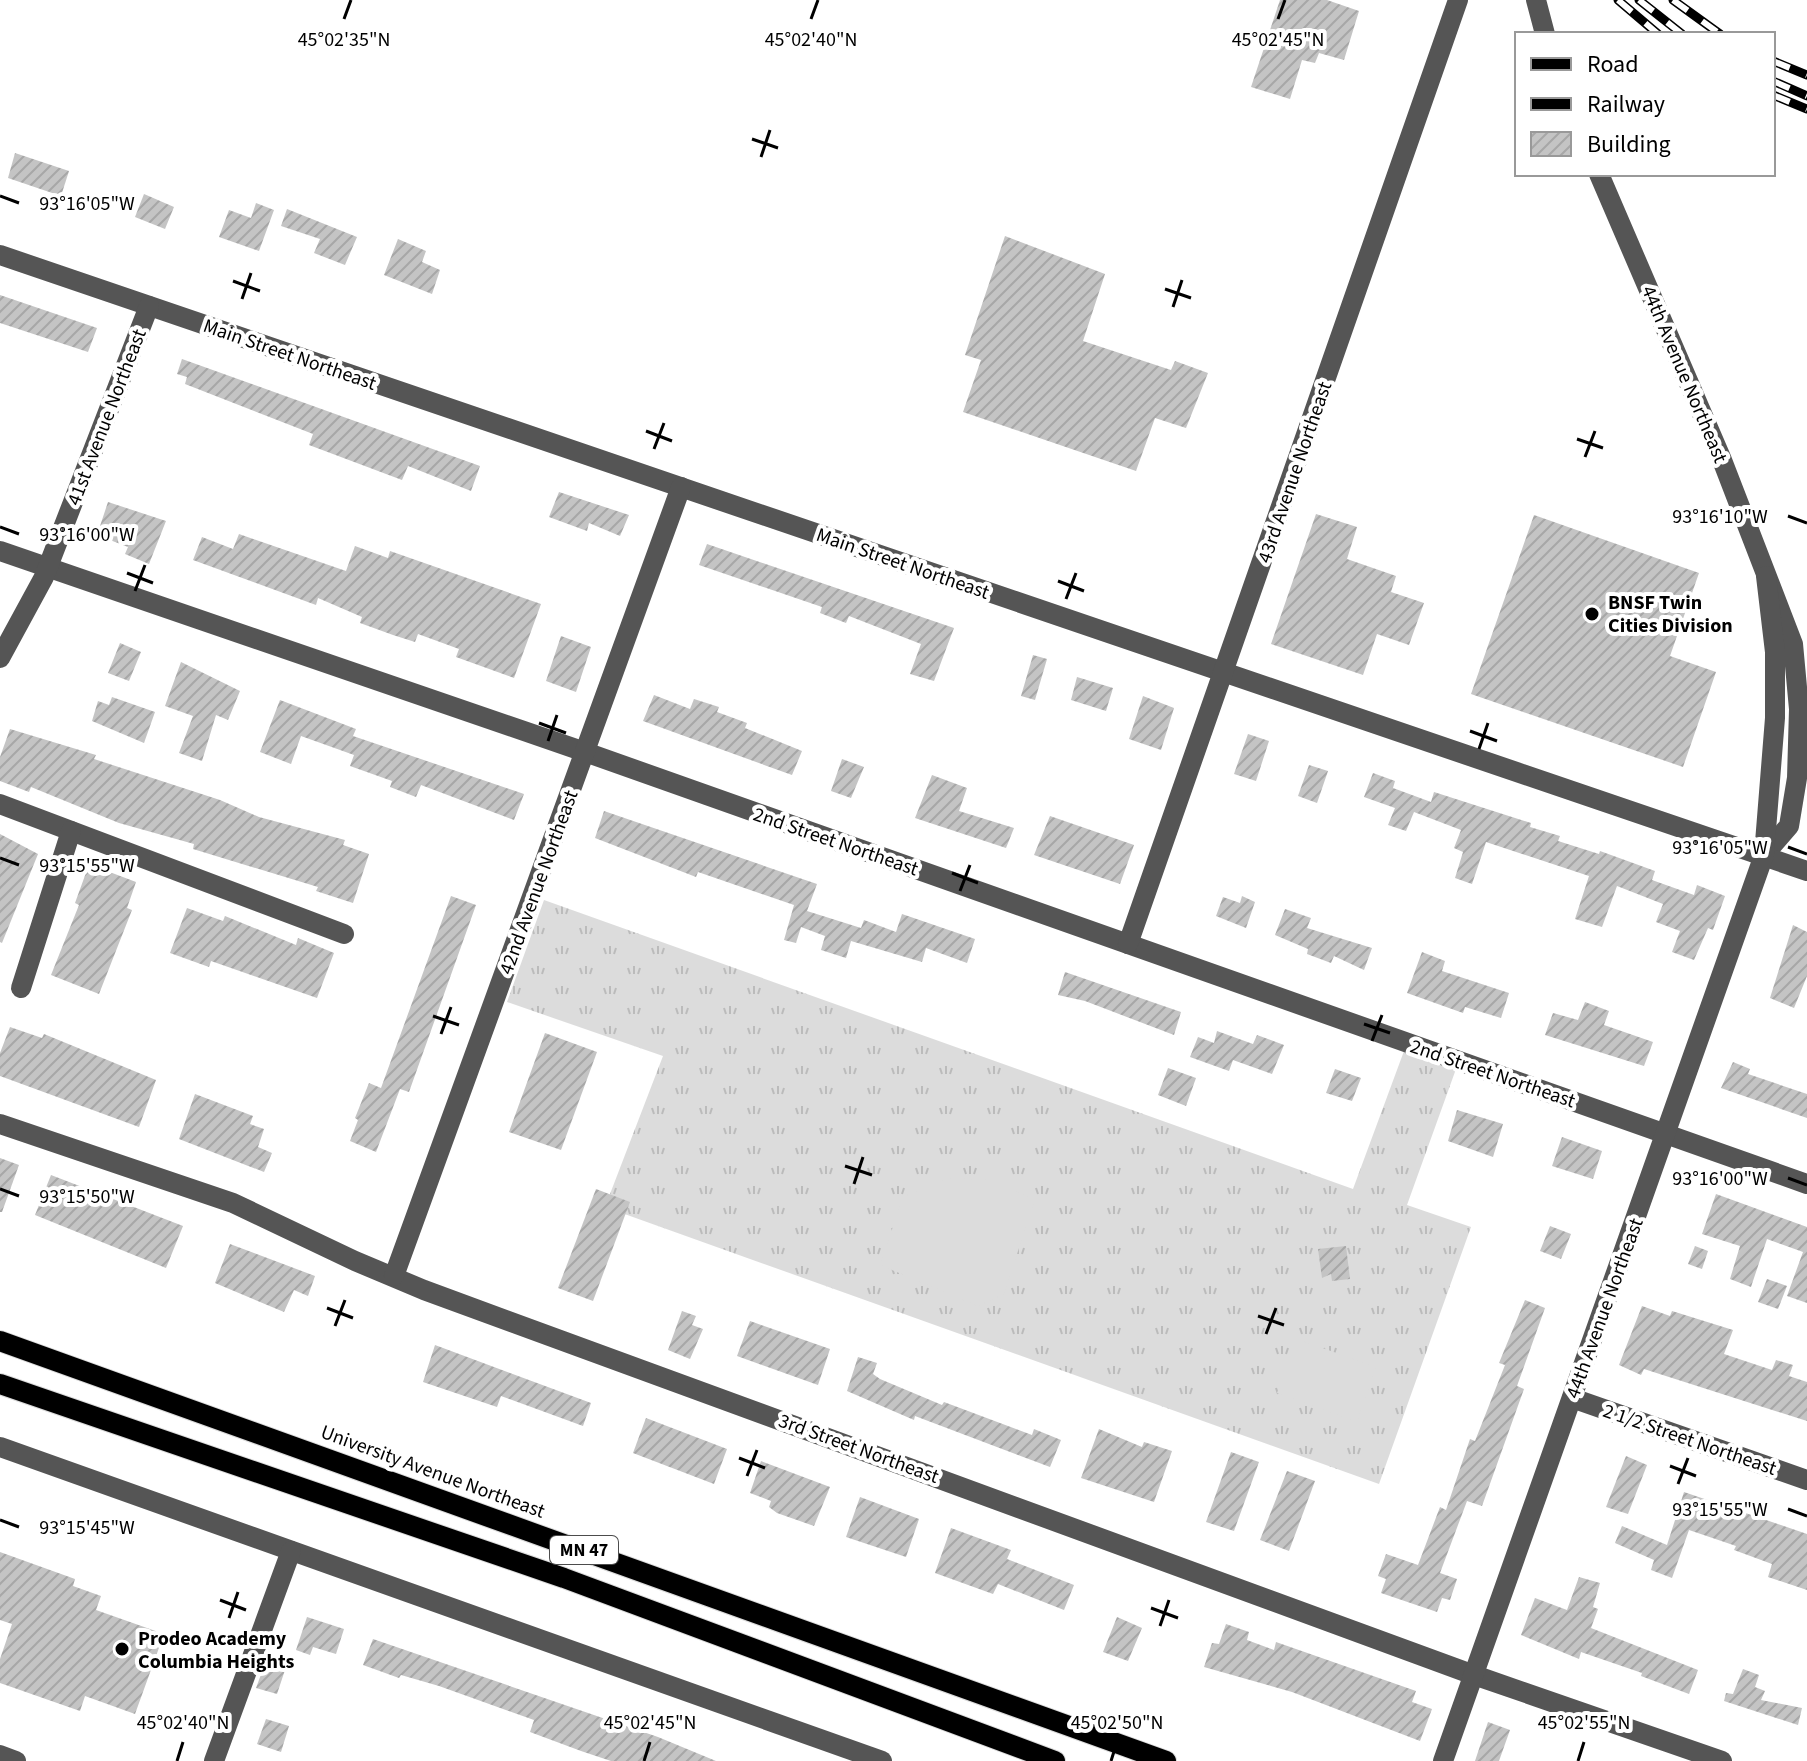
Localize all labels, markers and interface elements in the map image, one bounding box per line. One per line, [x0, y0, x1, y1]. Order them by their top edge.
text: 45°02'35"N [298, 26, 390, 54]
text: 45°02'40"N [765, 26, 857, 54]
text: 45°02'45"N [1232, 26, 1324, 54]
legend [1515, 32, 1775, 176]
text: Road [1587, 47, 1639, 82]
text: Railway [1587, 87, 1665, 122]
text: Building [1587, 127, 1671, 162]
text: 93°16'05"W [39, 190, 135, 218]
street label: 44th Avenue Northeast [1634, 281, 1734, 468]
street label: Main Street Northeast [199, 312, 380, 398]
street label: 41st Avenue Northeast [60, 325, 154, 510]
street label: 43rd Avenue Northeast [1251, 378, 1339, 567]
text: 93°16'10"W [1672, 503, 1768, 531]
text: 93°16'00"W [39, 521, 135, 549]
street label: Main Street Northeast [812, 521, 993, 607]
place label: BNSF Twin Cities Division [1608, 589, 1733, 640]
marker: BNSF Twin Cities Division [1583, 605, 1601, 623]
street label: 42nd Avenue Northeast [493, 786, 585, 978]
street label: 2nd Street Northeast [749, 801, 922, 883]
text: 93°16'05"W [1672, 834, 1768, 862]
text: 93°15'55"W [39, 852, 135, 880]
street label: 2nd Street Northeast [1406, 1033, 1579, 1115]
text: 93°16'00"W [1672, 1165, 1768, 1193]
text: 93°15'50"W [39, 1183, 135, 1211]
street label: 44th Avenue Northeast [1559, 1214, 1651, 1402]
street label: 2 1/2 Street Northeast [1599, 1397, 1780, 1483]
street label: 3rd Street Northeast [775, 1407, 943, 1491]
street label: University Avenue Northeast [317, 1418, 549, 1526]
text: 93°15'55"W [1672, 1496, 1768, 1524]
text: 93°15'45"W [39, 1514, 135, 1542]
road number: MN 47 [550, 1536, 618, 1564]
place label: Prodeo Academy Columbia Heights [138, 1625, 294, 1676]
marker: Prodeo Academy Columbia Heights [113, 1640, 131, 1658]
text: 45°02'40"N [137, 1709, 229, 1737]
text: 45°02'45"N [604, 1709, 696, 1737]
text: 45°02'50"N [1071, 1709, 1163, 1737]
text: 45°02'55"N [1538, 1709, 1630, 1737]

